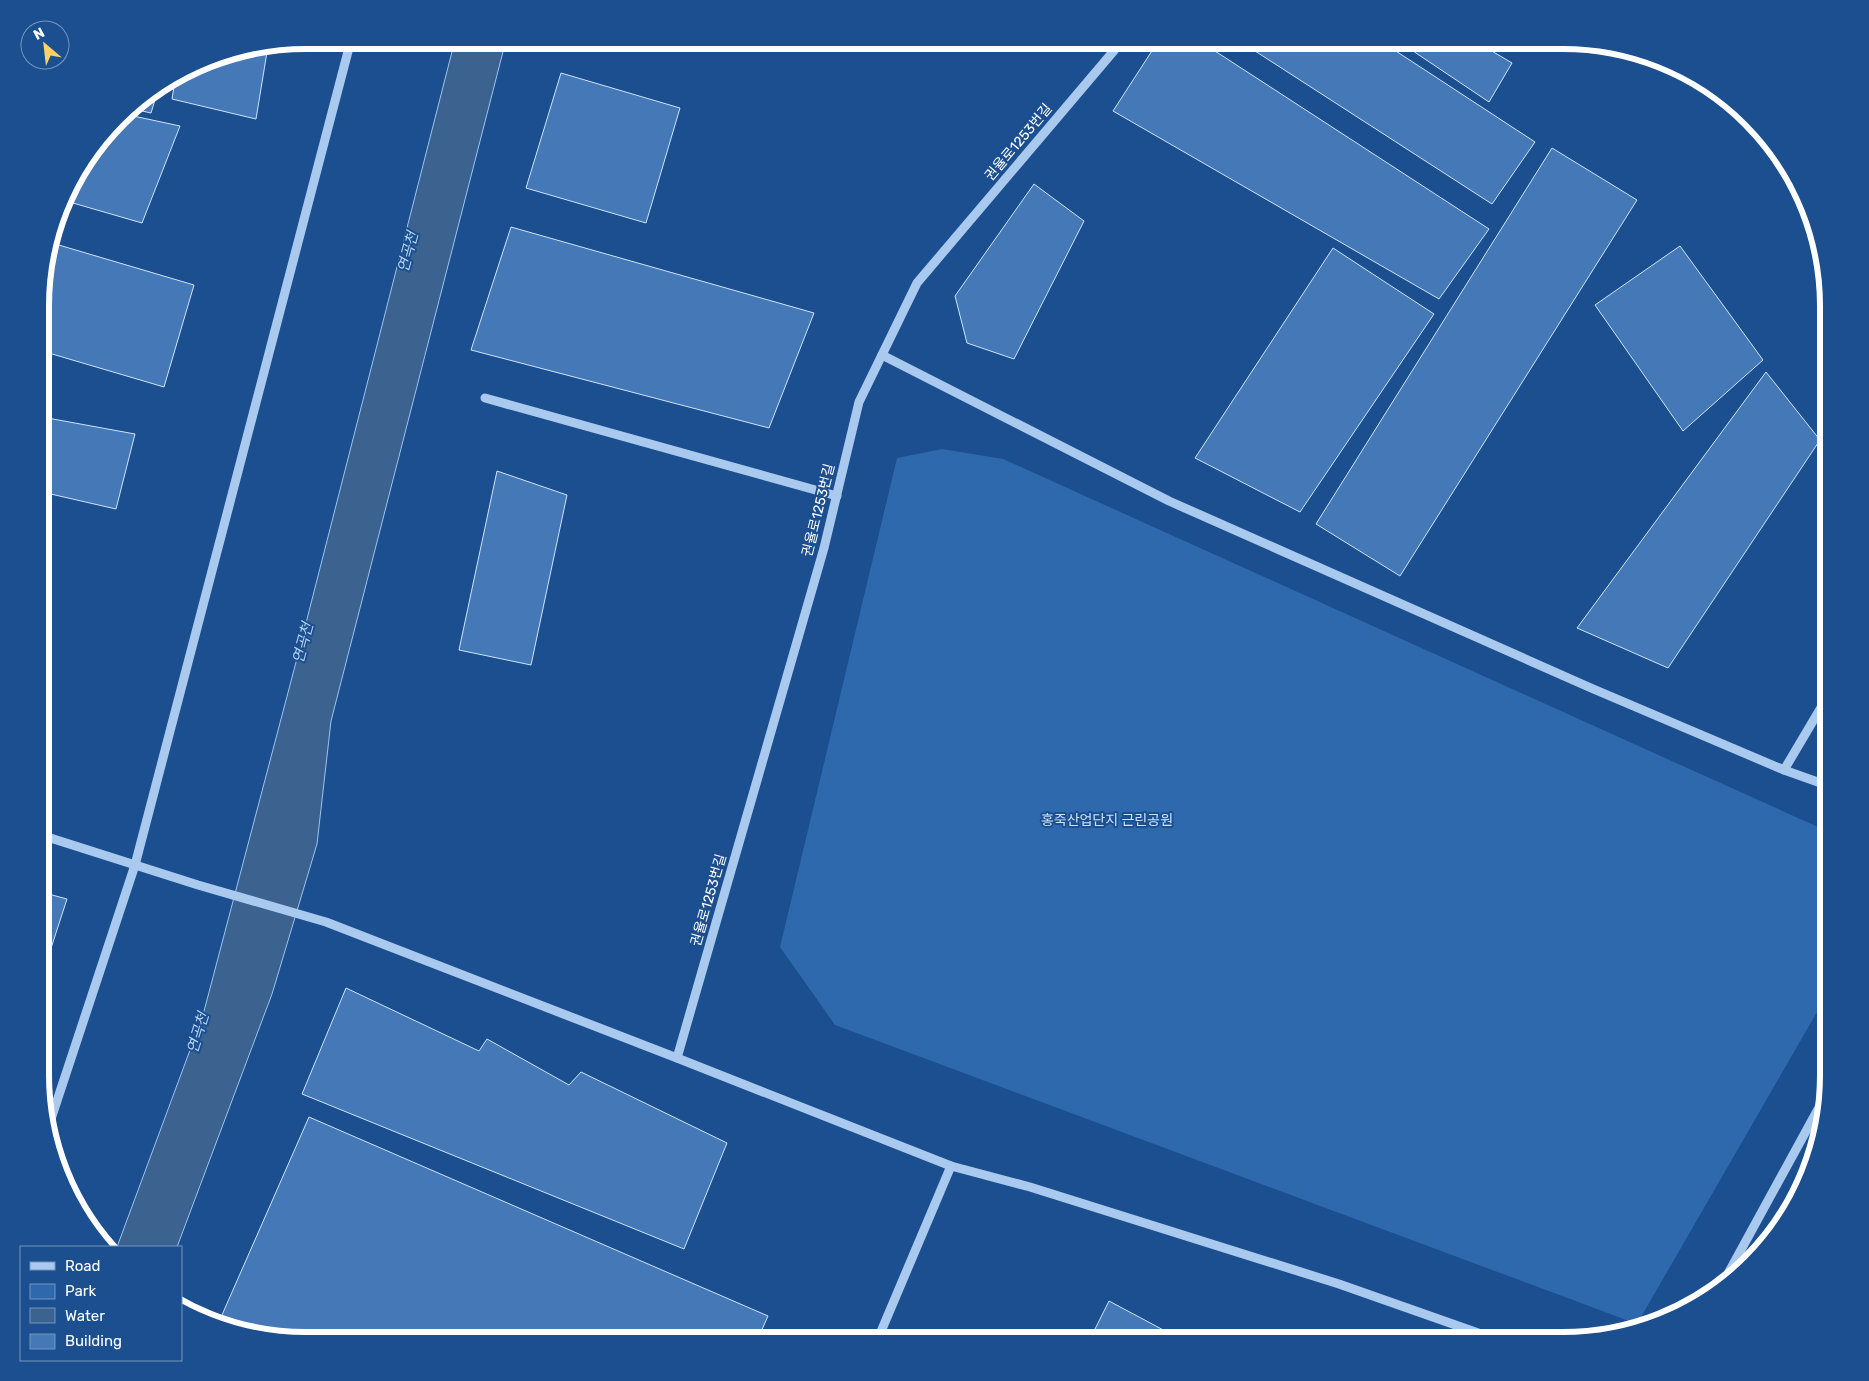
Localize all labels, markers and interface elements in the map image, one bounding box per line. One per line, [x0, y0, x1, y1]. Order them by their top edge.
north arrow [20, 20, 70, 70]
text: N [31, 24, 48, 44]
street label: 권율로1253번길 [981, 100, 1056, 184]
water label: 연곡천 [394, 228, 423, 274]
street label: 권율로1253번길 [799, 462, 838, 558]
water label: 연곡천 [289, 619, 318, 665]
park label: 홍죽산업단지 근린공원 [1041, 812, 1173, 829]
street label: 권율로1253번길 [687, 852, 730, 948]
water label: 연곡천 [183, 1008, 213, 1055]
legend [20, 1246, 182, 1361]
text: Road [65, 1257, 101, 1275]
text: Park [65, 1282, 96, 1300]
text: Water [65, 1307, 105, 1325]
text: Building [65, 1332, 122, 1350]

